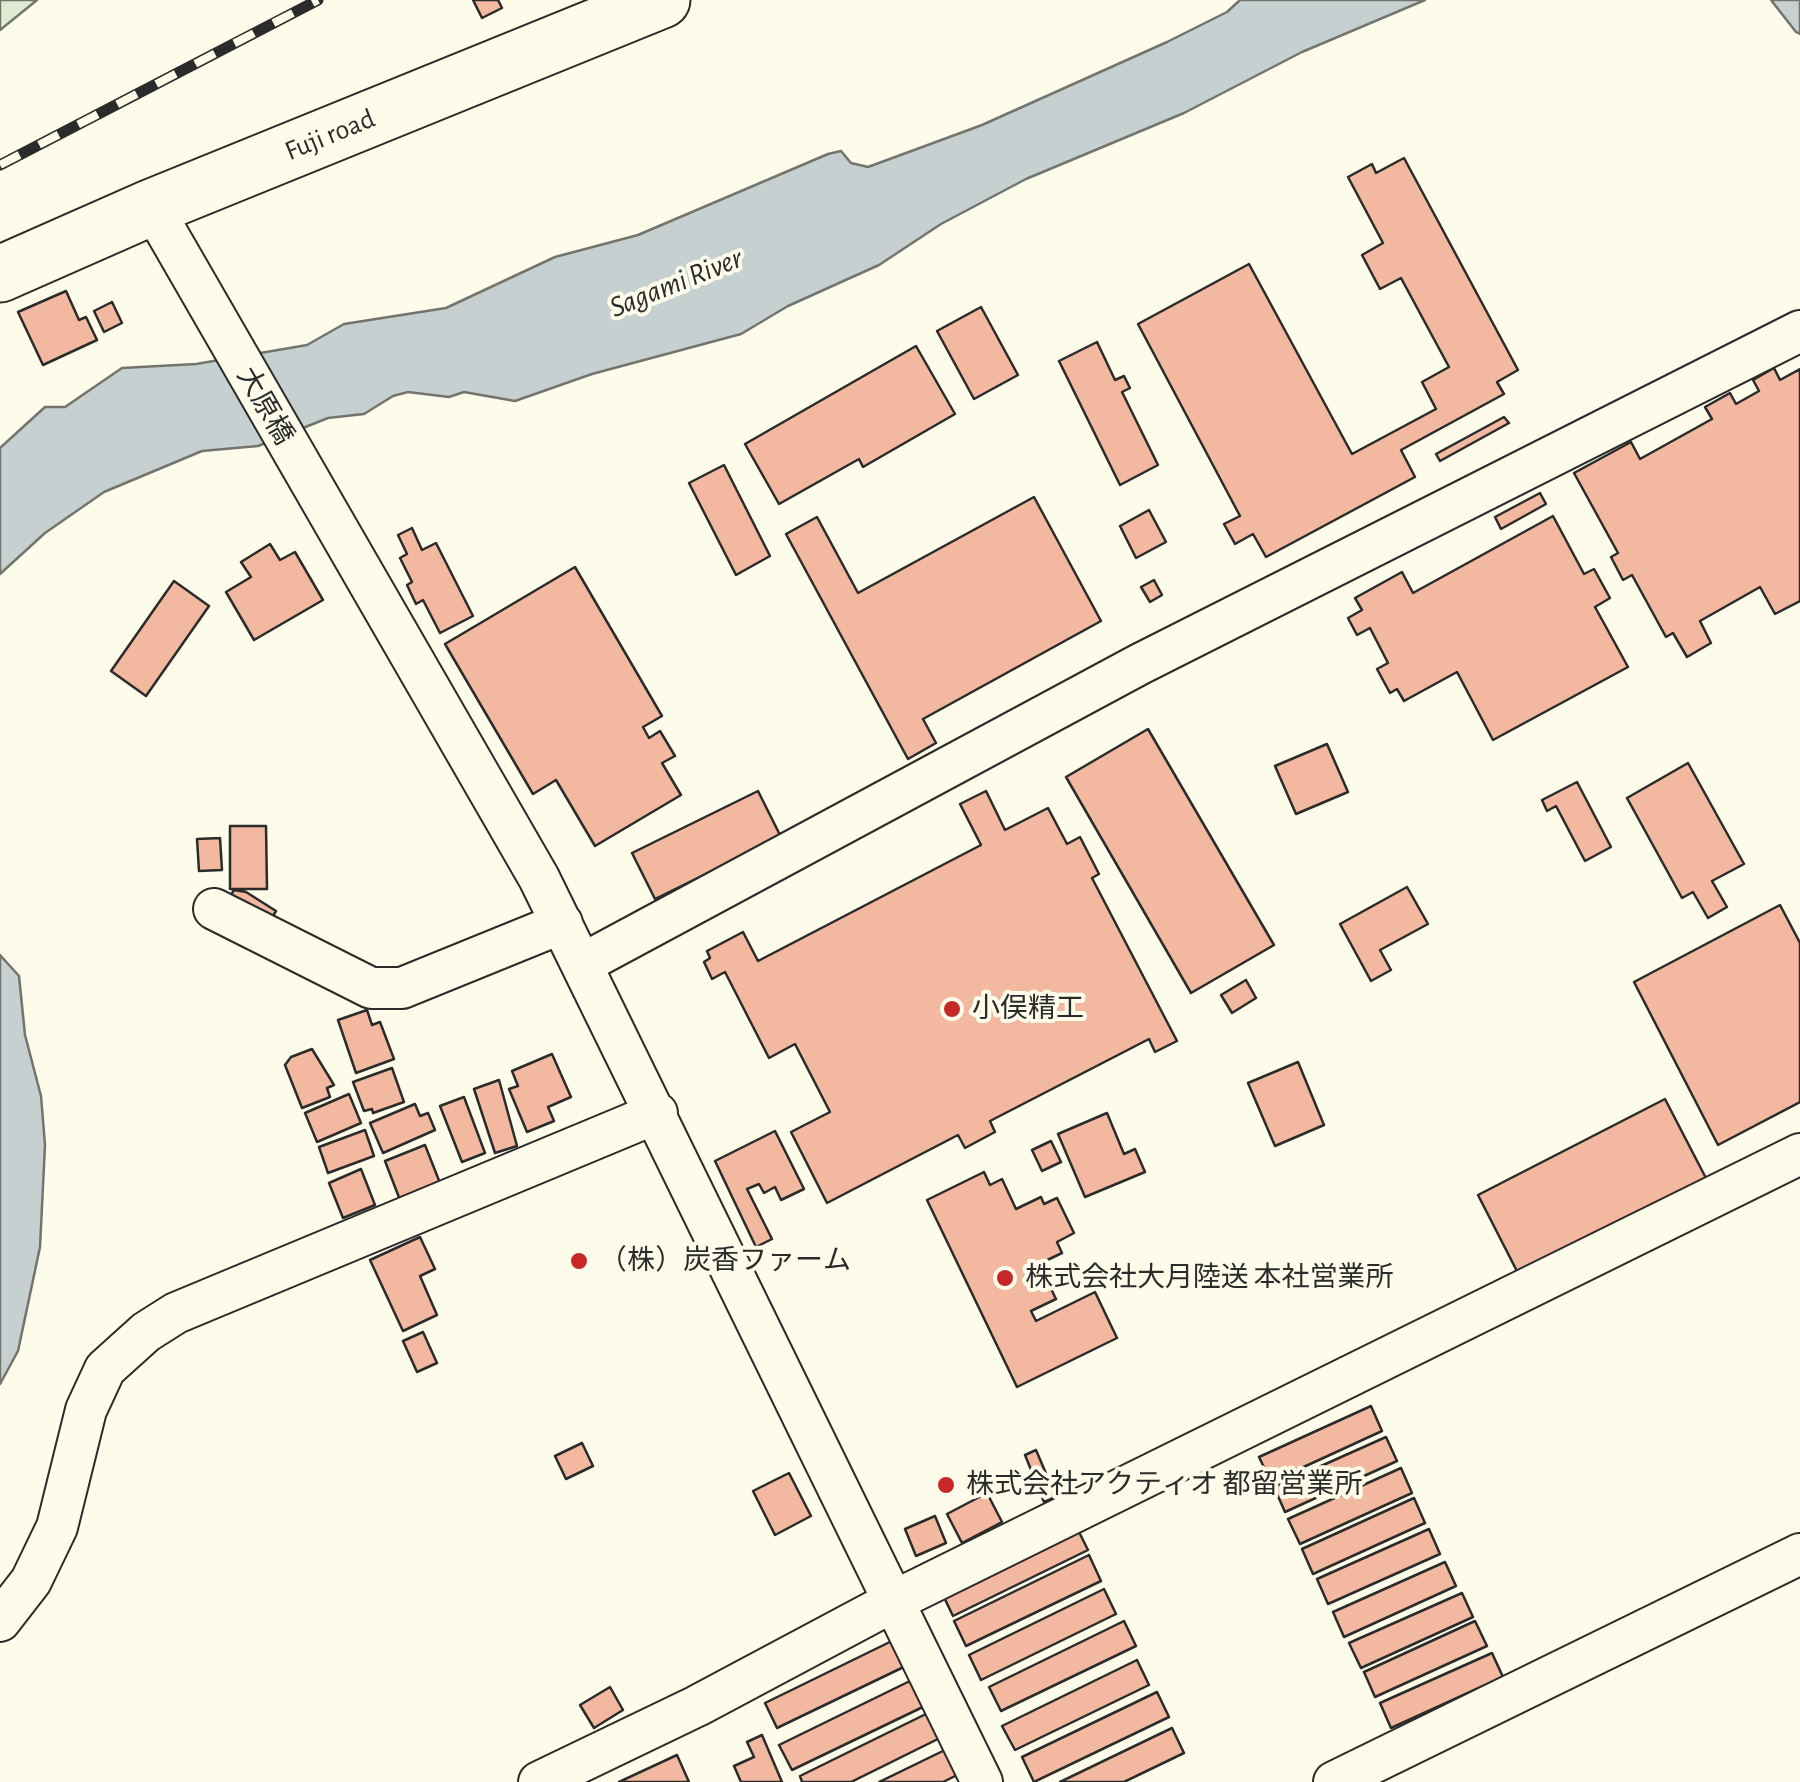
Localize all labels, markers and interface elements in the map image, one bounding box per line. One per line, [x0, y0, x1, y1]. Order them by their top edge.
street label: Fuji road [280, 102, 380, 168]
water label: Sagami River [604, 240, 748, 326]
street label: 大原橋 [229, 361, 301, 451]
place label: 小俣精工 [972, 992, 1084, 1026]
marker: 小俣精工 [941, 998, 963, 1020]
place label: （株）炭香ファーム [599, 1244, 851, 1278]
marker: （株）炭香ファーム [568, 1250, 590, 1272]
place label: 株式会社大月陸送 本社営業所 [1025, 1261, 1394, 1295]
marker: 株式会社大月陸送 本社営業所 [994, 1267, 1016, 1289]
place label: 株式会社アクティオ 都留営業所 [966, 1468, 1363, 1502]
marker: 株式会社アクティオ 都留営業所 [935, 1474, 957, 1496]

